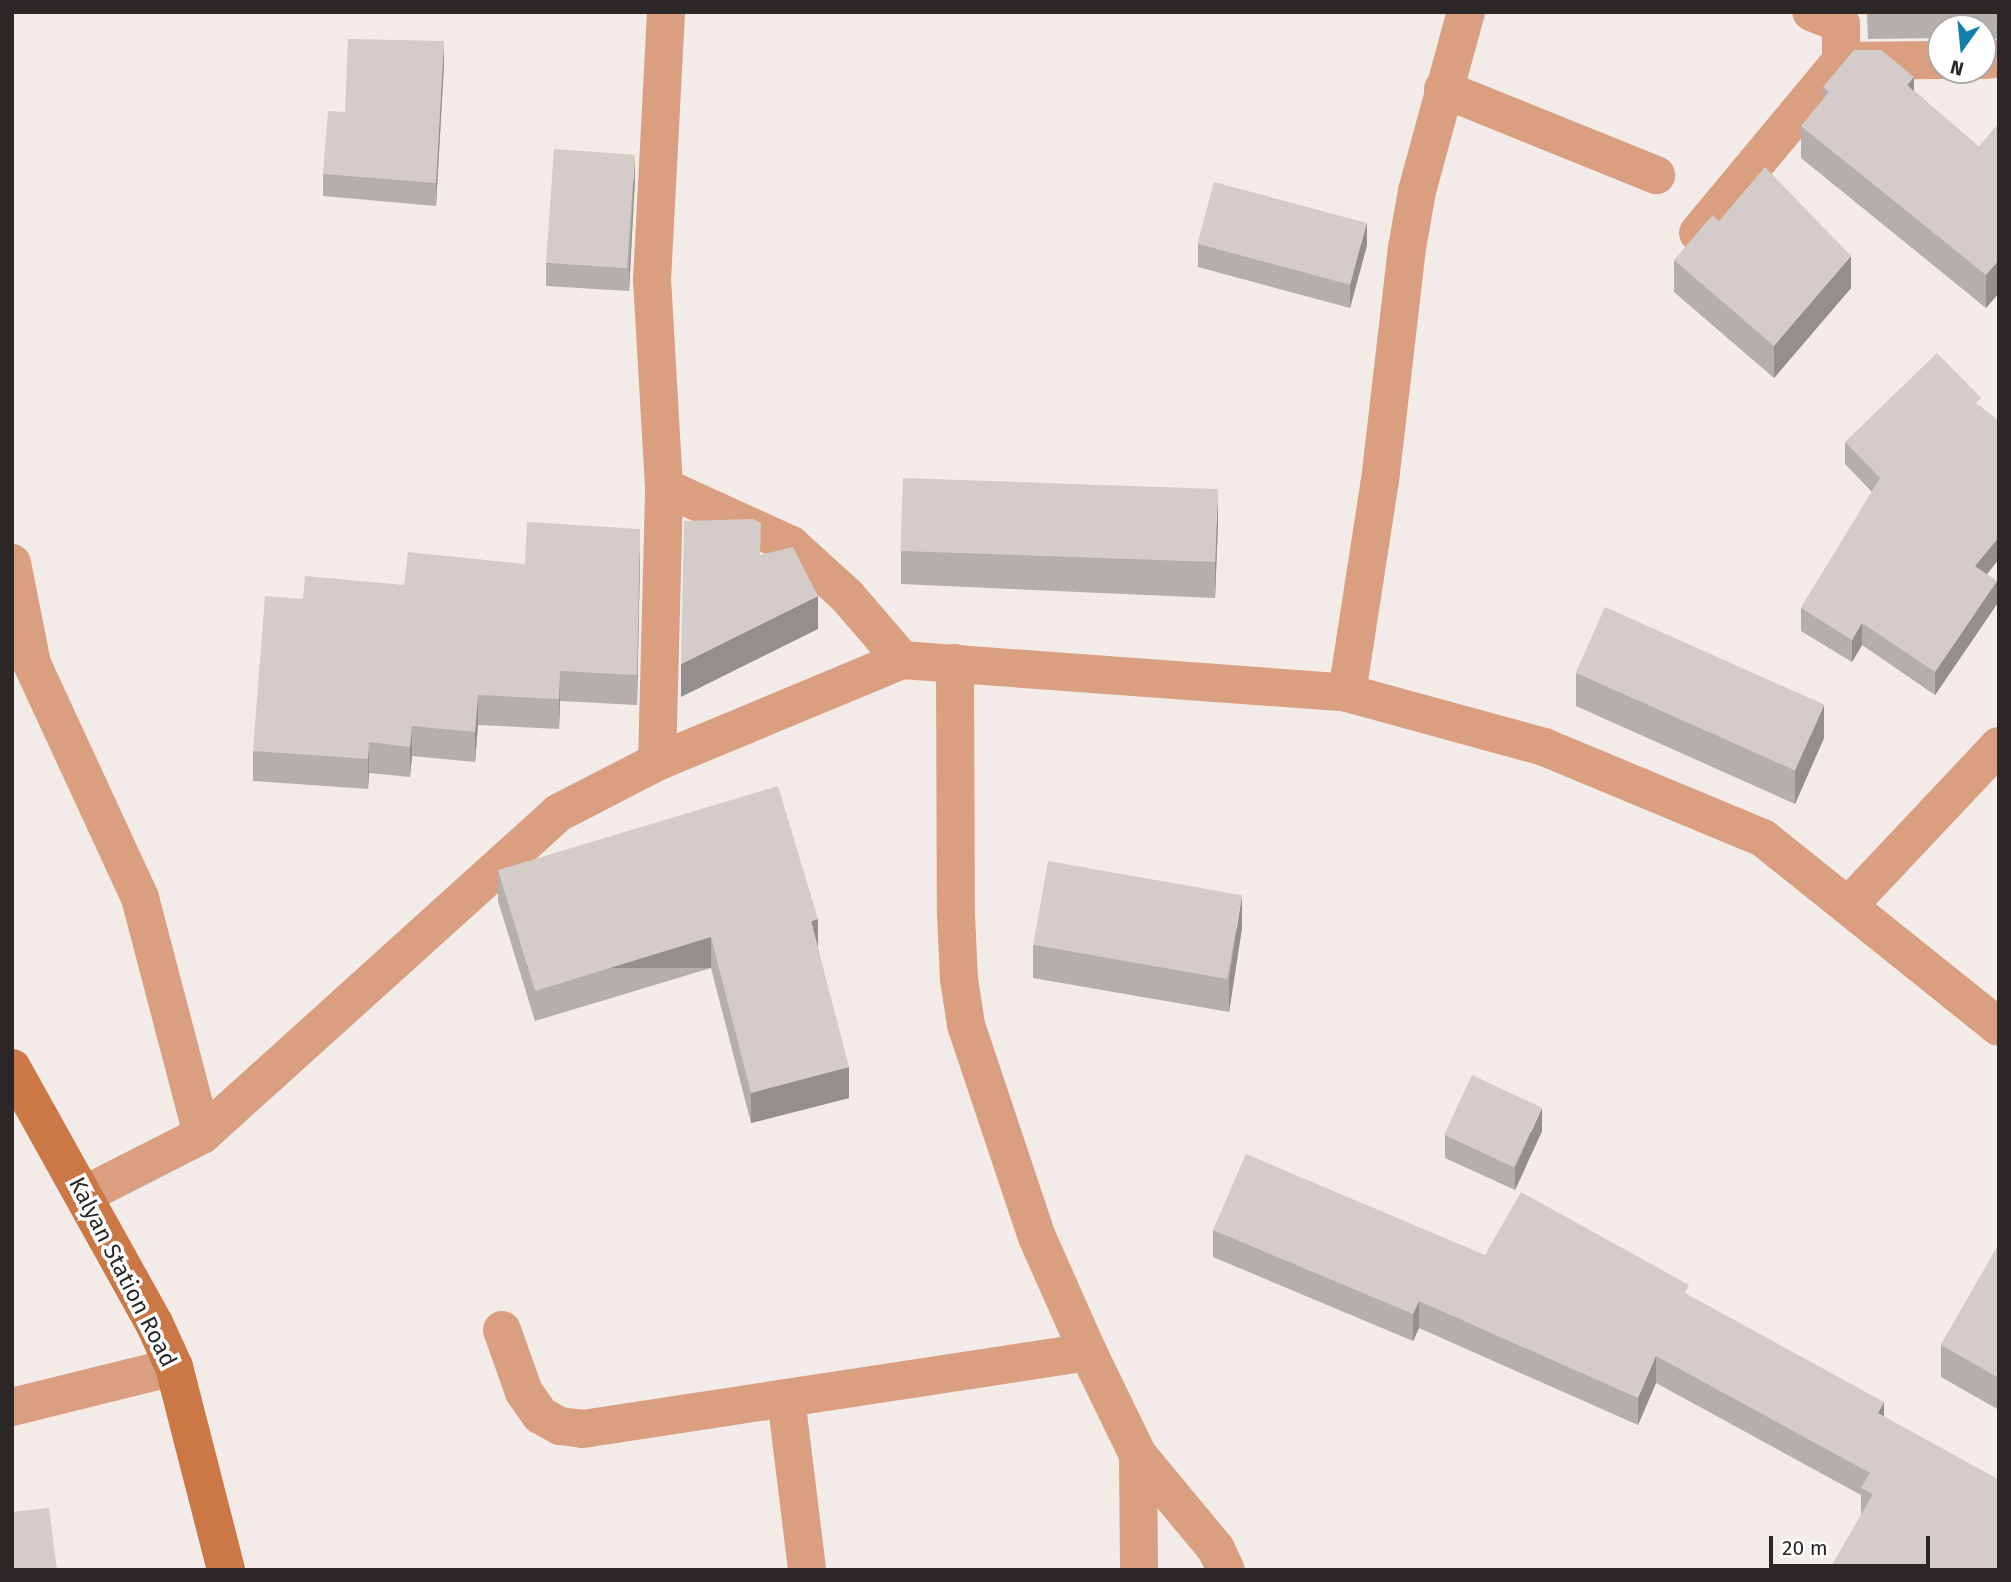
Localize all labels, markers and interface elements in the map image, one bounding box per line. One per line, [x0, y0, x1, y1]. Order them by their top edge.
north arrow [1927, 14, 1997, 84]
text: N [1948, 55, 1966, 81]
street label: Kalyan Station Road [63, 1173, 183, 1371]
scale bar [1773, 1522, 1934, 1566]
text: 20 m [1782, 1535, 1828, 1561]

